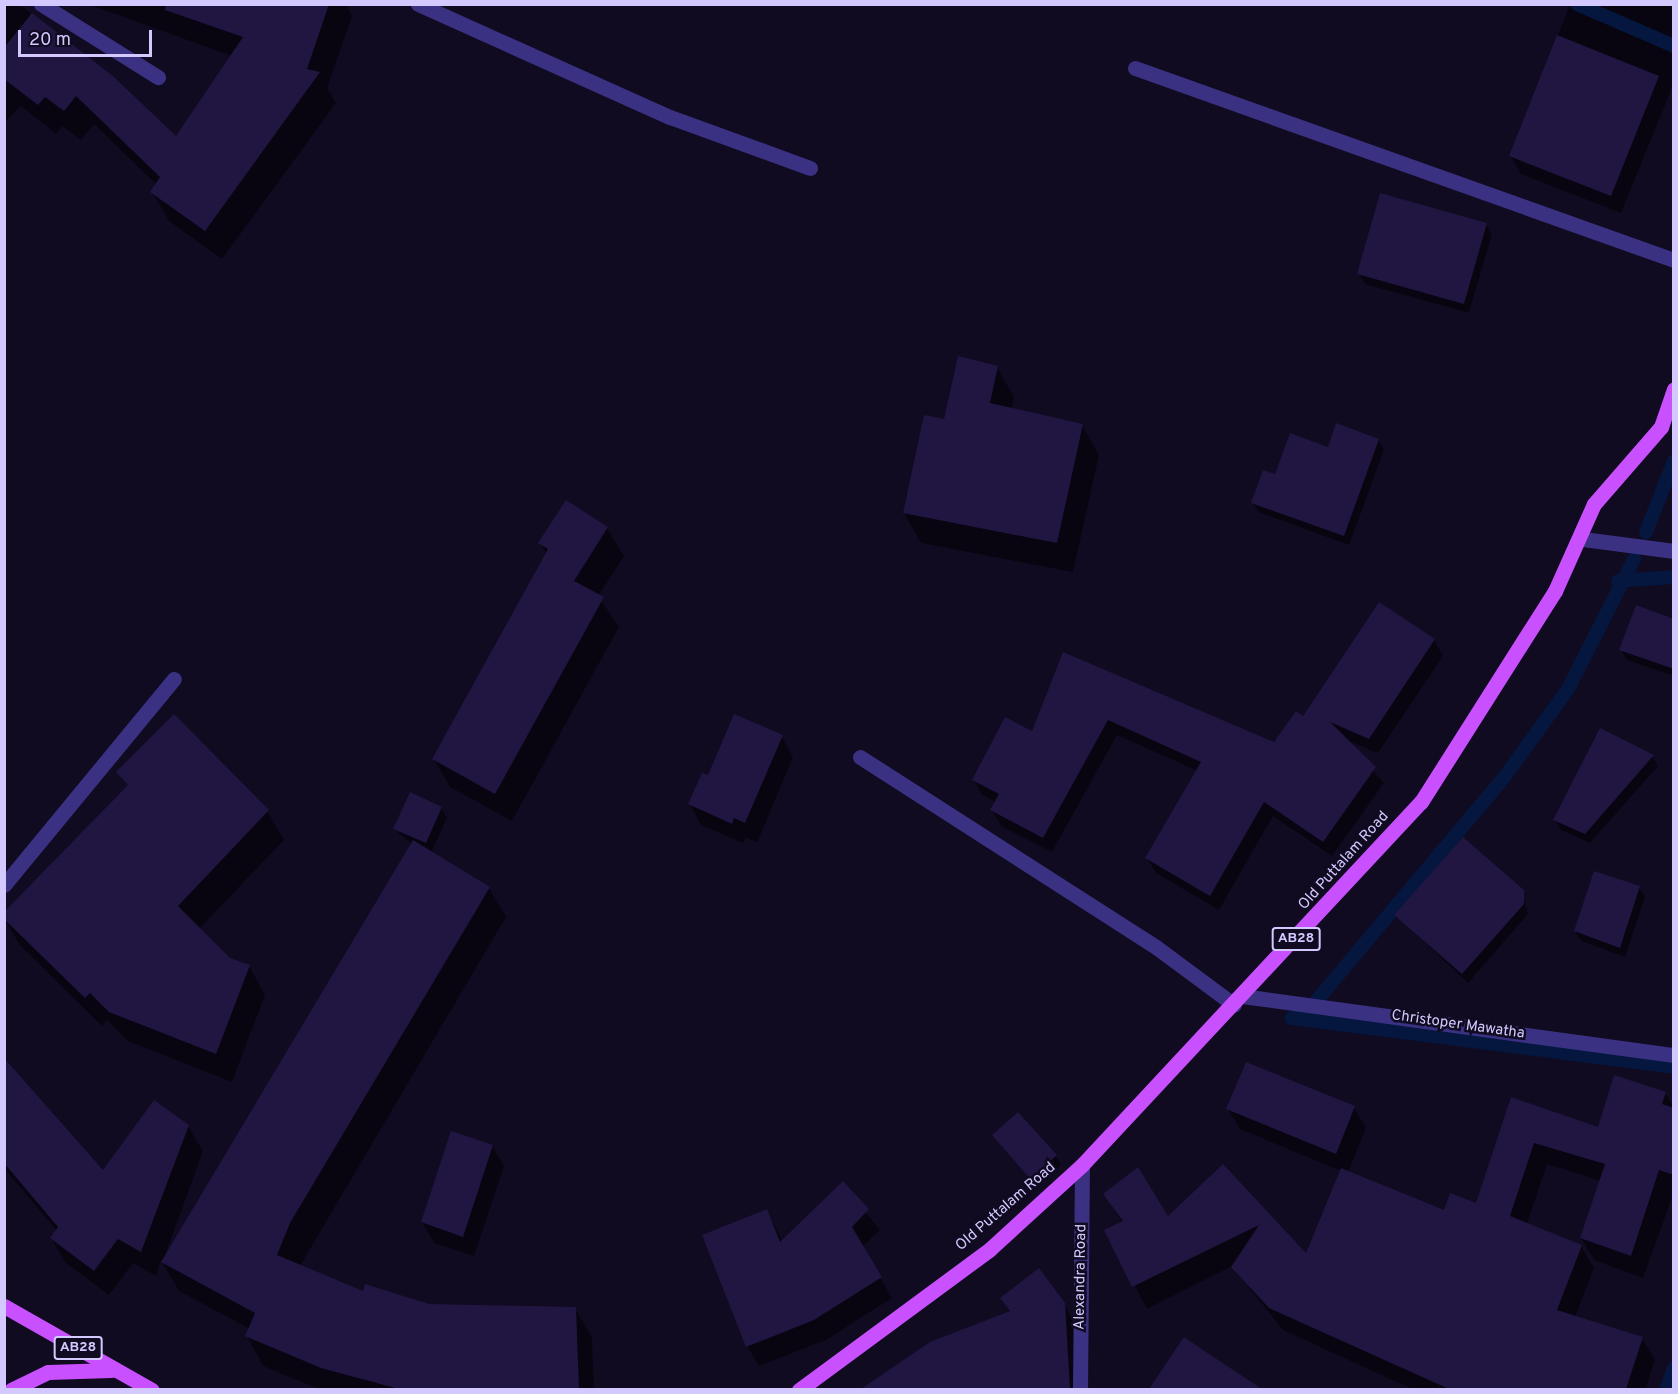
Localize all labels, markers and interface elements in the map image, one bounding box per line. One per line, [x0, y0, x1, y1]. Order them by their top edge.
scale bar [21, 18, 154, 56]
text: 20 m [29, 29, 71, 52]
street label: Old Puttalam Road [1295, 808, 1393, 914]
road number: AB28 [1270, 928, 1322, 950]
street label: Christoper Mawatha [1390, 1007, 1526, 1043]
street label: Old Puttalam Road [952, 1159, 1060, 1255]
street label: Alexandra Road [1071, 1224, 1091, 1330]
road number: AB28 [52, 1337, 104, 1359]

